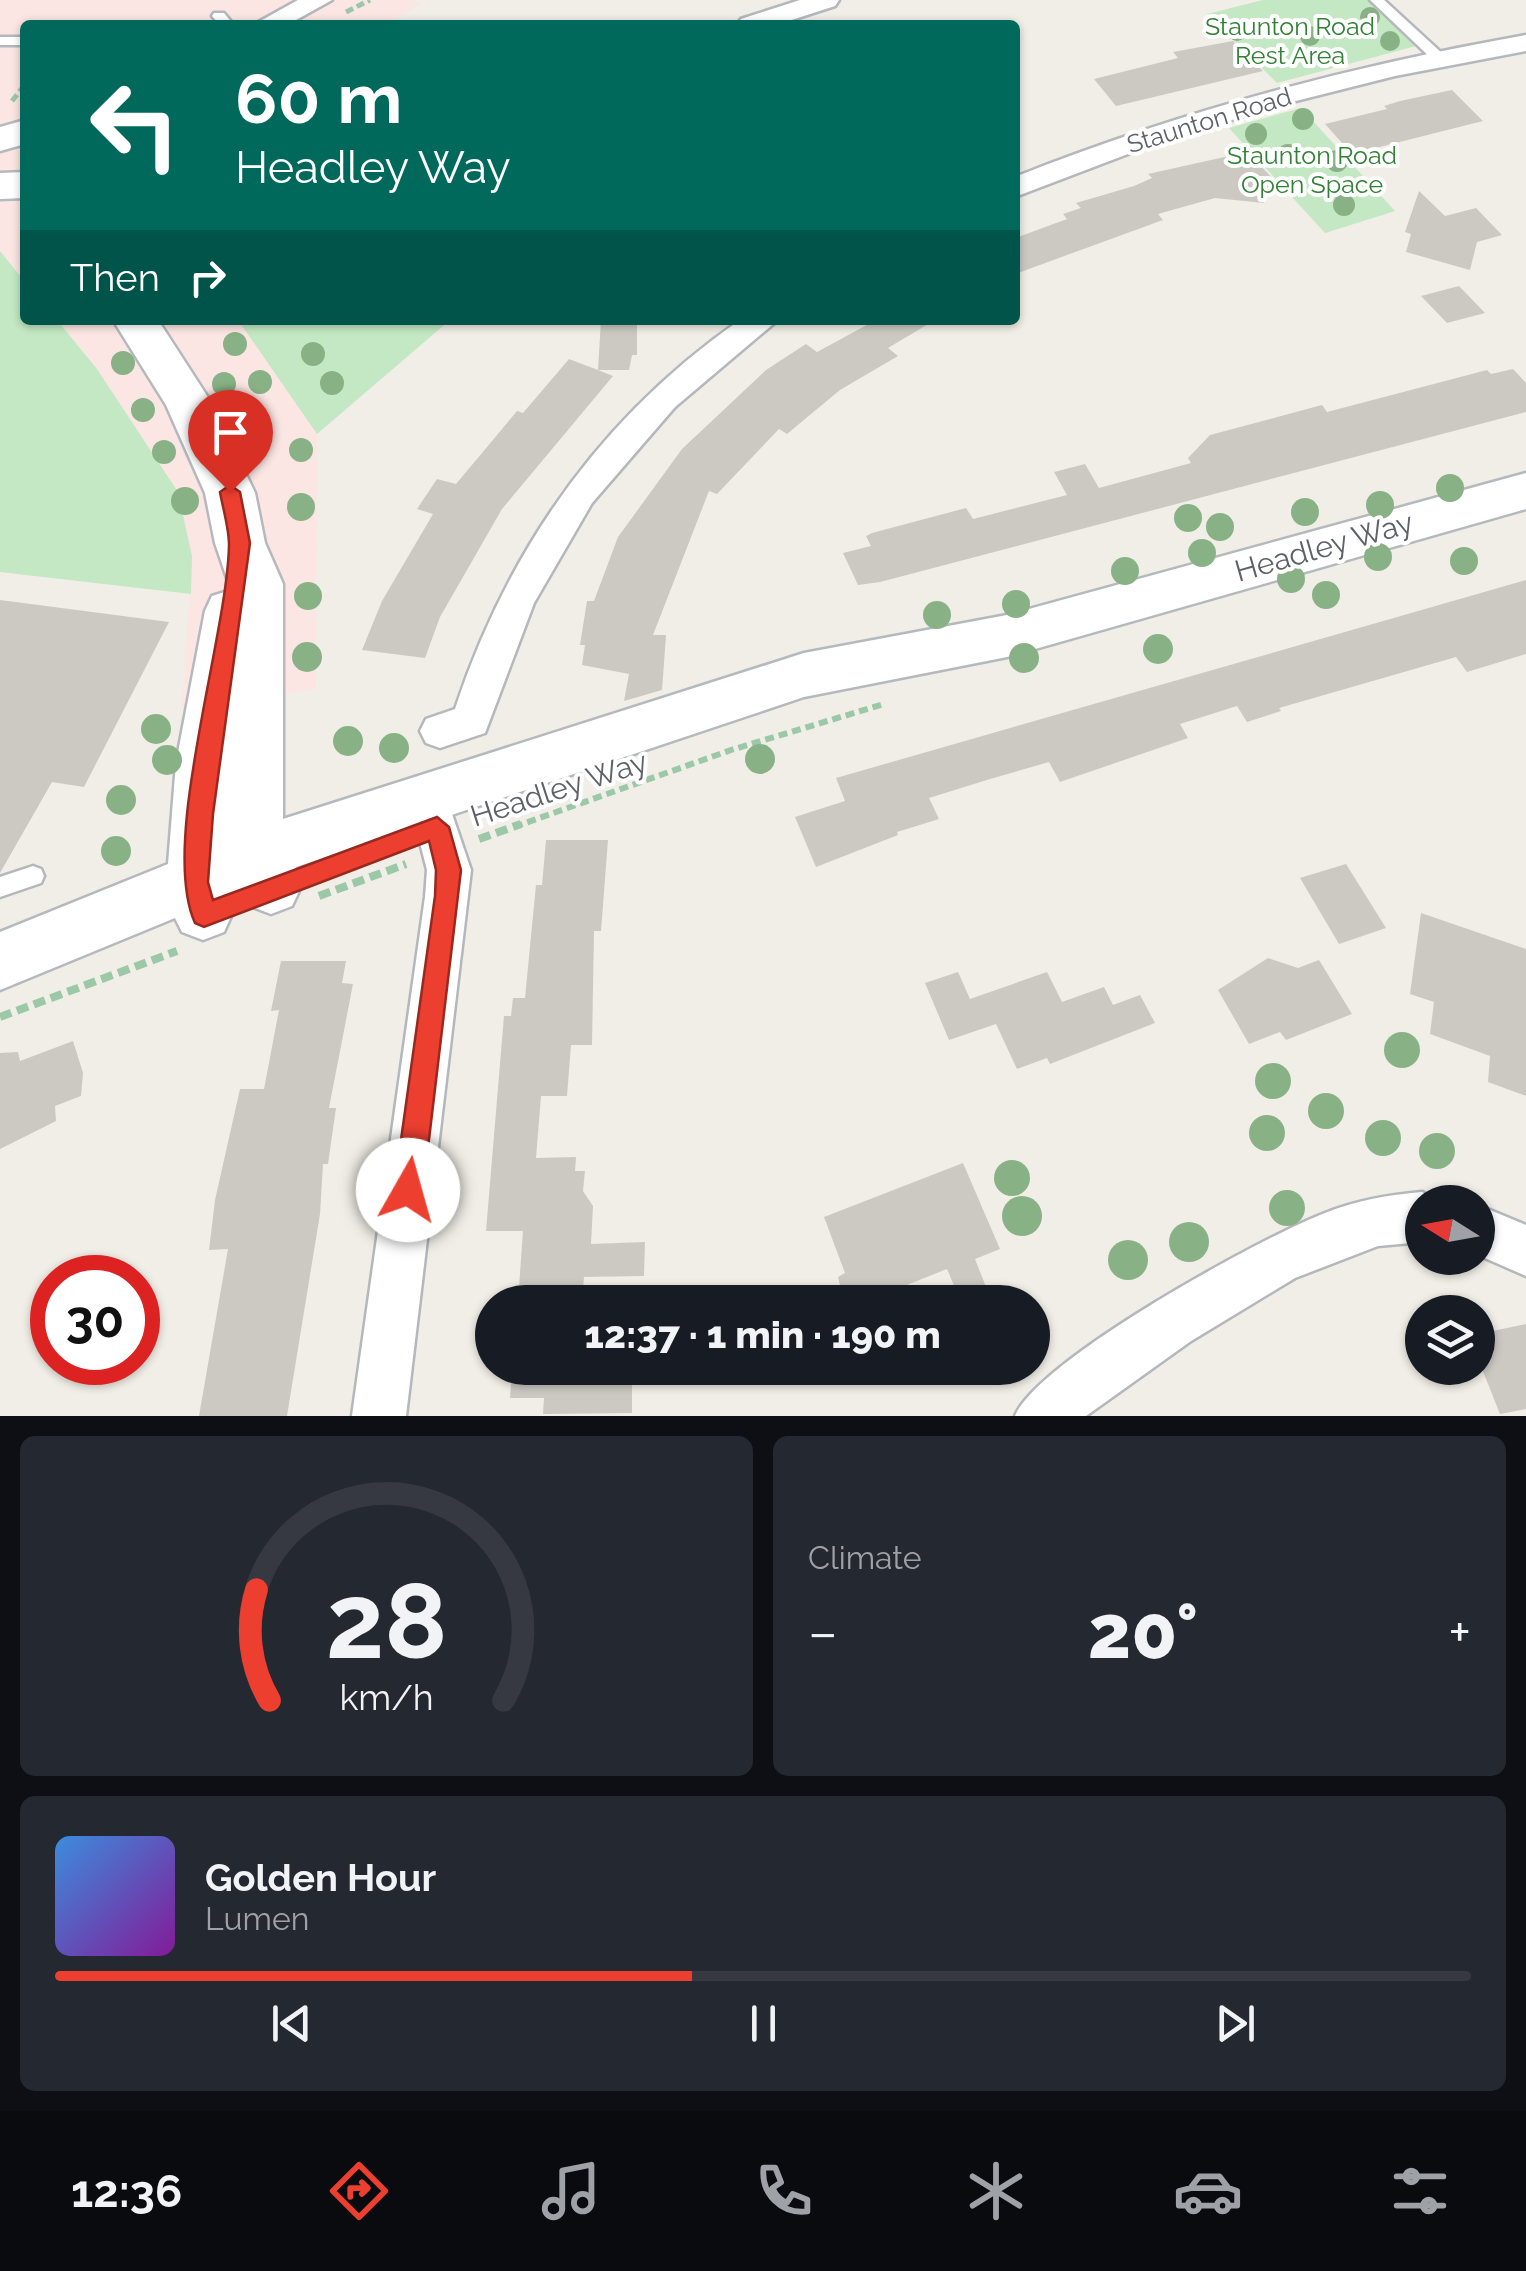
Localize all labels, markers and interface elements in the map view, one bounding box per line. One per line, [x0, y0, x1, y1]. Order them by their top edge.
park label: Staunton Road Rest Area [1205, 11, 1375, 70]
text: 60 m [235, 57, 402, 139]
icon: left [70, 60, 200, 190]
street label: Staunton Road [1123, 81, 1295, 159]
park label: Staunton Road Open Space [1227, 140, 1397, 199]
text: Headley Way [235, 141, 511, 194]
icon: right [180, 250, 235, 305]
text: Then [70, 255, 160, 300]
pin [188, 390, 273, 493]
icon: arrive [203, 405, 258, 460]
street label: Headley Way [1231, 504, 1417, 589]
street label: Headley Way [466, 743, 652, 834]
position arrow [356, 1138, 460, 1242]
north arrow [1405, 1185, 1495, 1275]
map controls [1405, 1185, 1495, 1385]
speed limit sign: 30 [30, 1255, 160, 1385]
button: layers [1405, 1295, 1495, 1385]
text: 12:37 · 1 min · 190 m [584, 1312, 941, 1357]
text: Climate [808, 1539, 922, 1576]
text: 28 [326, 1560, 447, 1682]
text: 20° [1088, 1587, 1198, 1676]
text: − [808, 1600, 838, 1665]
text: + [1448, 1600, 1471, 1665]
text: km/h [339, 1676, 434, 1718]
text: Golden Hour [205, 1855, 436, 1900]
text: Lumen [205, 1900, 309, 1937]
icon: previous [264, 1996, 319, 2051]
icon: pause [736, 1996, 791, 2051]
icon: next [1208, 1996, 1263, 2051]
icon: directions [324, 2156, 394, 2226]
icon: music [536, 2156, 606, 2226]
icon: phone [749, 2156, 819, 2226]
icon: climate [961, 2156, 1031, 2226]
icon: car [1173, 2156, 1243, 2226]
icon: filters [1385, 2156, 1455, 2226]
text: 12:36 [71, 2165, 182, 2218]

